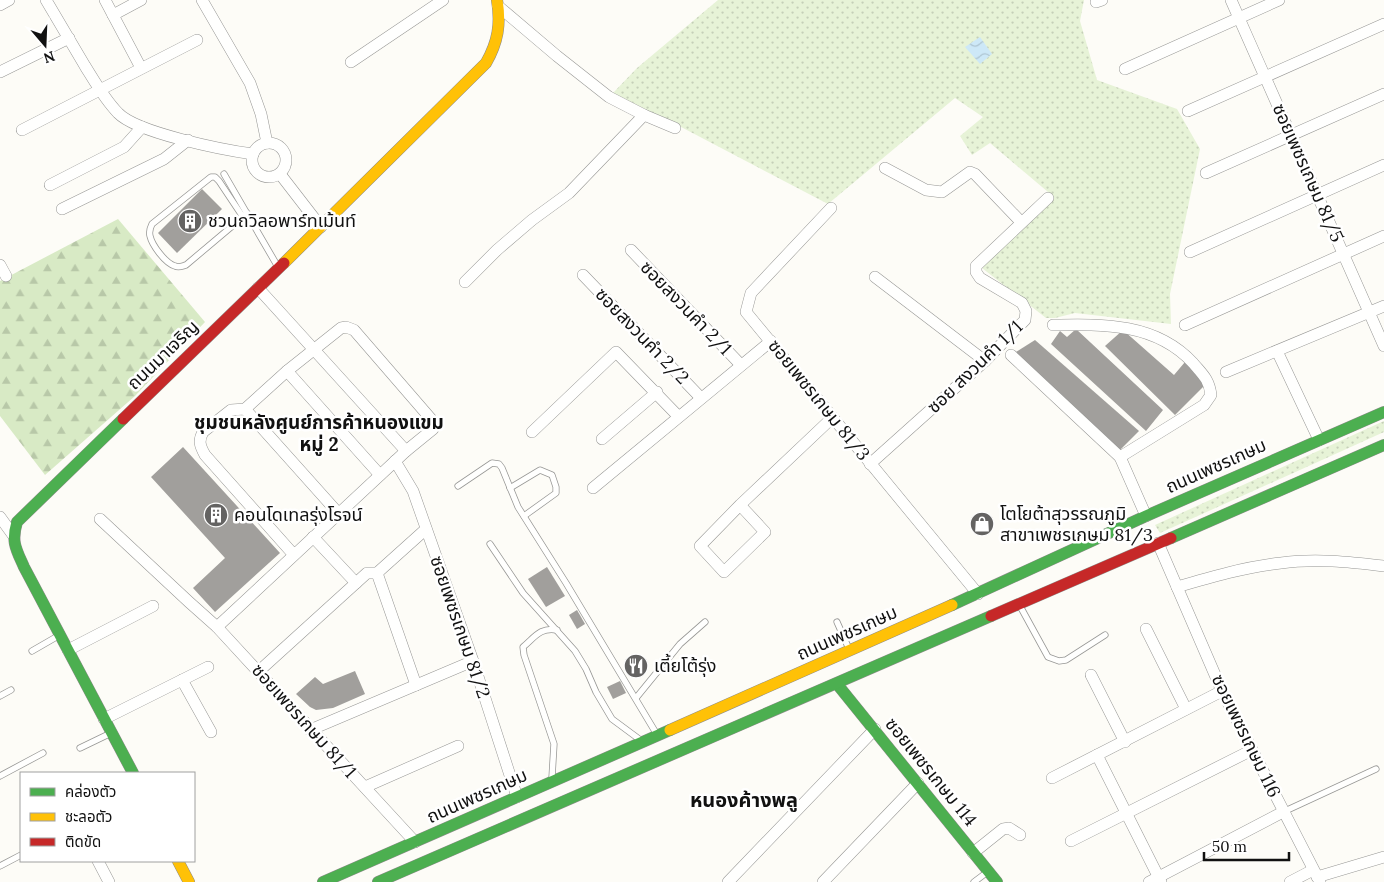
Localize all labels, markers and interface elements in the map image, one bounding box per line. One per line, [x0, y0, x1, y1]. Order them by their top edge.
north arrow [20, 20, 70, 70]
text: N [41, 47, 57, 68]
street label: ซอยเพชรเกษม 81/5 [1268, 100, 1349, 246]
building icon: ชวนถวิลอพาร์ทเม้นท์ [177, 208, 203, 234]
place label: ชวนถวิลอพาร์ทเม้นท์ [208, 209, 356, 232]
street label: ซอยสงวนคำ 2/1 [636, 256, 737, 360]
street label: ซอยสงวนคำ 2/2 [591, 283, 694, 389]
street label: ถนนมาเจริญ [122, 315, 203, 394]
street label: ซอย สงวนคำ 1/1 [922, 315, 1027, 418]
street label: ซอยเพชรเกษม 81/3 [763, 334, 875, 465]
district label: ชุมชนหลังศูนย์การค้าหนองแขม หมู่ 2 [194, 410, 444, 456]
street label: ถนนเพชรเกษม [1162, 433, 1270, 498]
building icon: คอนโดเทลรุ่งโรจน์ [203, 502, 229, 528]
place label: โตโยต้าสุวรรณภูมิ สาขาเพชรเกษม 81/3 [1000, 502, 1153, 546]
place label: คอนโดเทลรุ่งโรจน์ [234, 503, 363, 526]
shop icon: โตโยต้าสุวรรณภูมิ สาขาเพชรเกษม 81/3 [969, 511, 995, 537]
street label: ซอยเพชรเกษม 81/2 [425, 553, 496, 701]
street label: ถนนเพชรเกษม [793, 600, 901, 665]
restaurant icon: เตี้ยโต้รุ่ง [623, 653, 649, 679]
place label: เตี้ยโต้รุ่ง [654, 653, 717, 677]
street label: ซอยเพชรเกษม 81/1 [247, 659, 362, 783]
street label: ซอยเพชรเกษม 116 [1207, 670, 1286, 801]
street label: ซอยเพชรเกษม 114 [880, 713, 982, 831]
street label: ถนนเพชรเกษม [423, 763, 531, 828]
legend [20, 772, 195, 862]
text: คล่องตัว [65, 782, 116, 801]
district label: หนองค้างพลู [690, 787, 798, 812]
text: ชะลอตัว [65, 807, 112, 826]
scale bar [1204, 830, 1289, 862]
text: ติดขัด [65, 832, 101, 851]
text: 50 m [1212, 837, 1247, 856]

